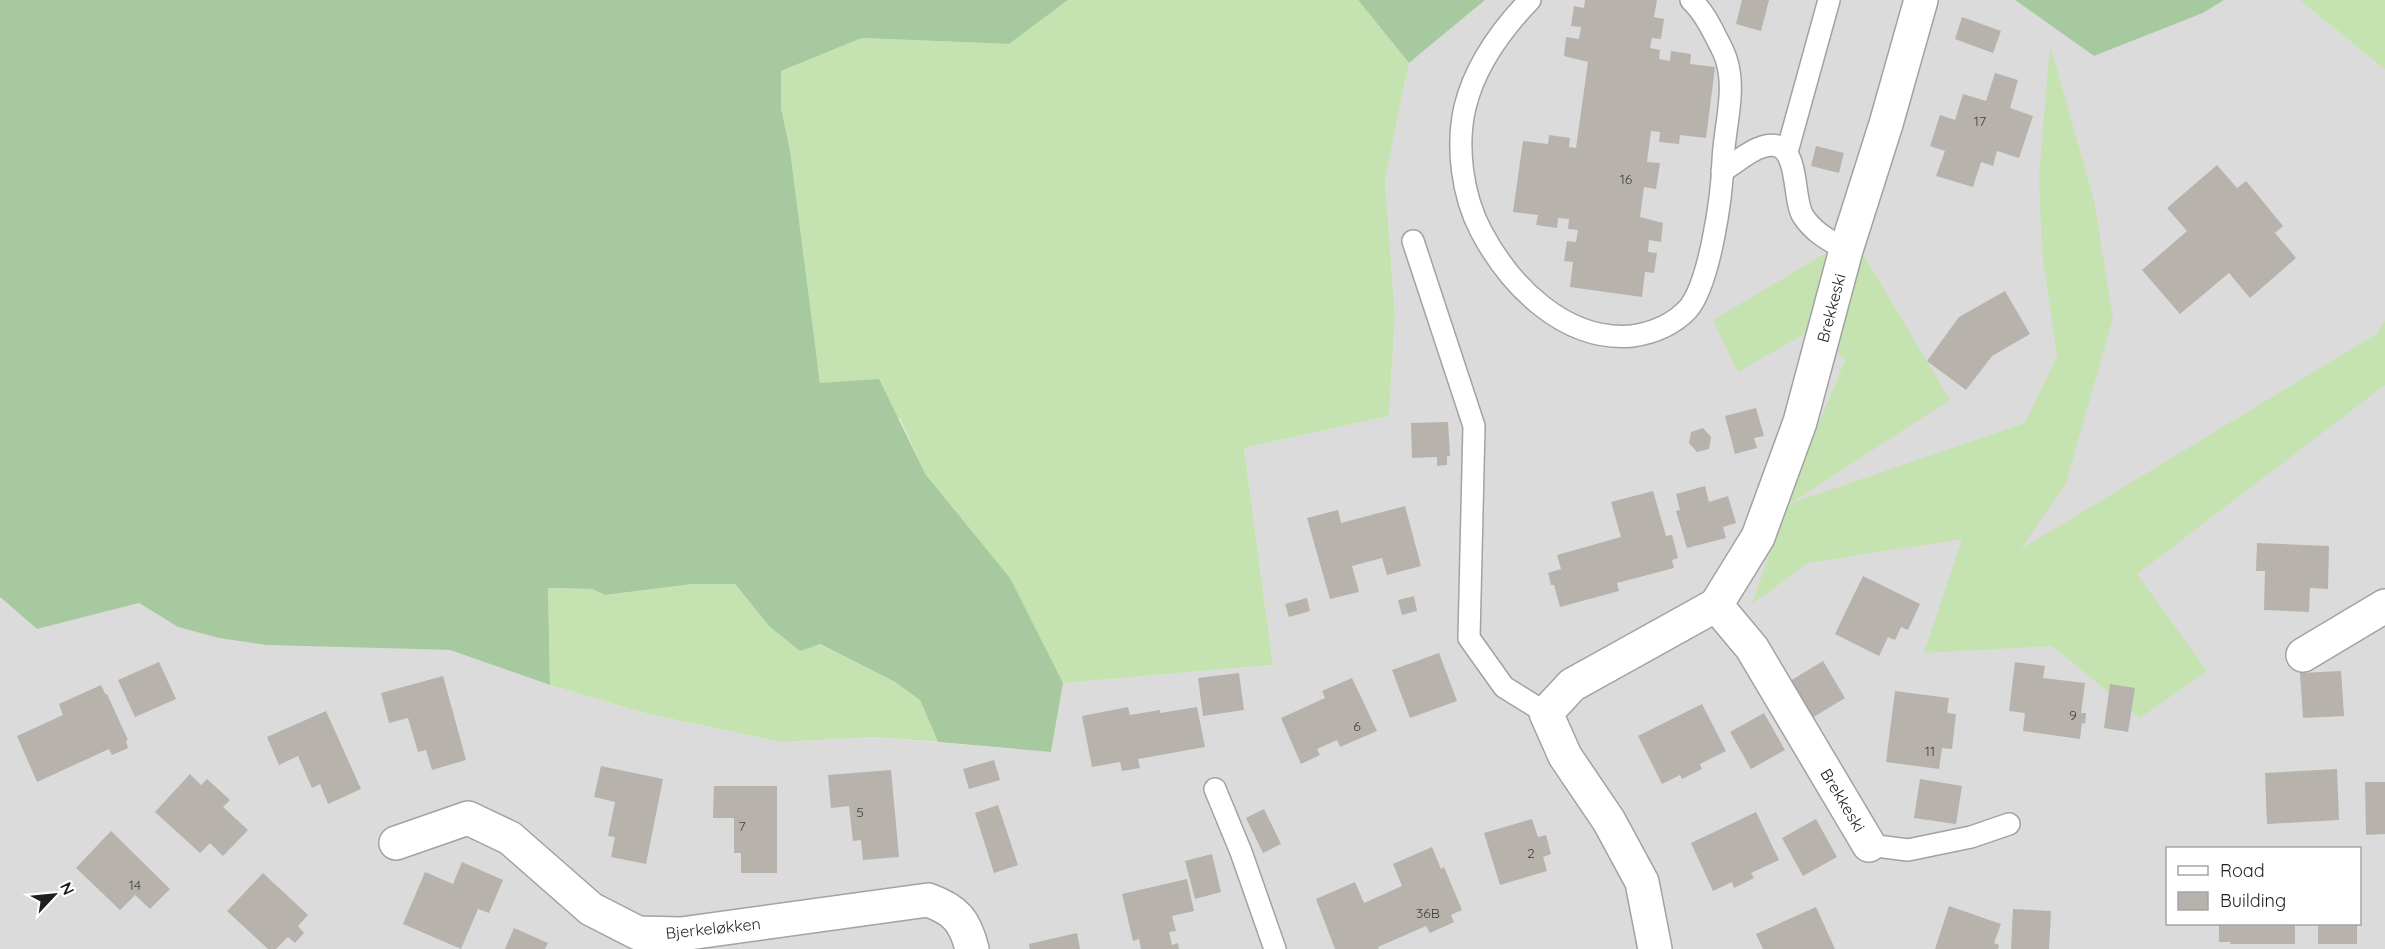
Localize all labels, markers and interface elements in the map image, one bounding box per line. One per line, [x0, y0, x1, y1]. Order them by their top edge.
house number: 17 [1974, 112, 1986, 130]
house number: 16 [1620, 170, 1633, 188]
street label: Brekkeski [1812, 271, 1850, 345]
house number: 9 [2069, 706, 2077, 724]
house number: 6 [1353, 717, 1361, 735]
house number: 11 [1925, 742, 1935, 760]
street label: Brekkeski [1816, 765, 1870, 835]
house number: 5 [856, 803, 864, 821]
house number: 7 [738, 817, 746, 835]
house number: 2 [1527, 844, 1535, 862]
legend [2166, 847, 2361, 925]
text: Road [2220, 859, 2265, 882]
north arrow [24, 865, 84, 925]
house number: 14 [129, 876, 141, 894]
text: N [56, 879, 79, 898]
text: Building [2220, 889, 2286, 912]
house number: 36B [1416, 904, 1440, 922]
street label: Bjerkeløkken [664, 913, 762, 943]

